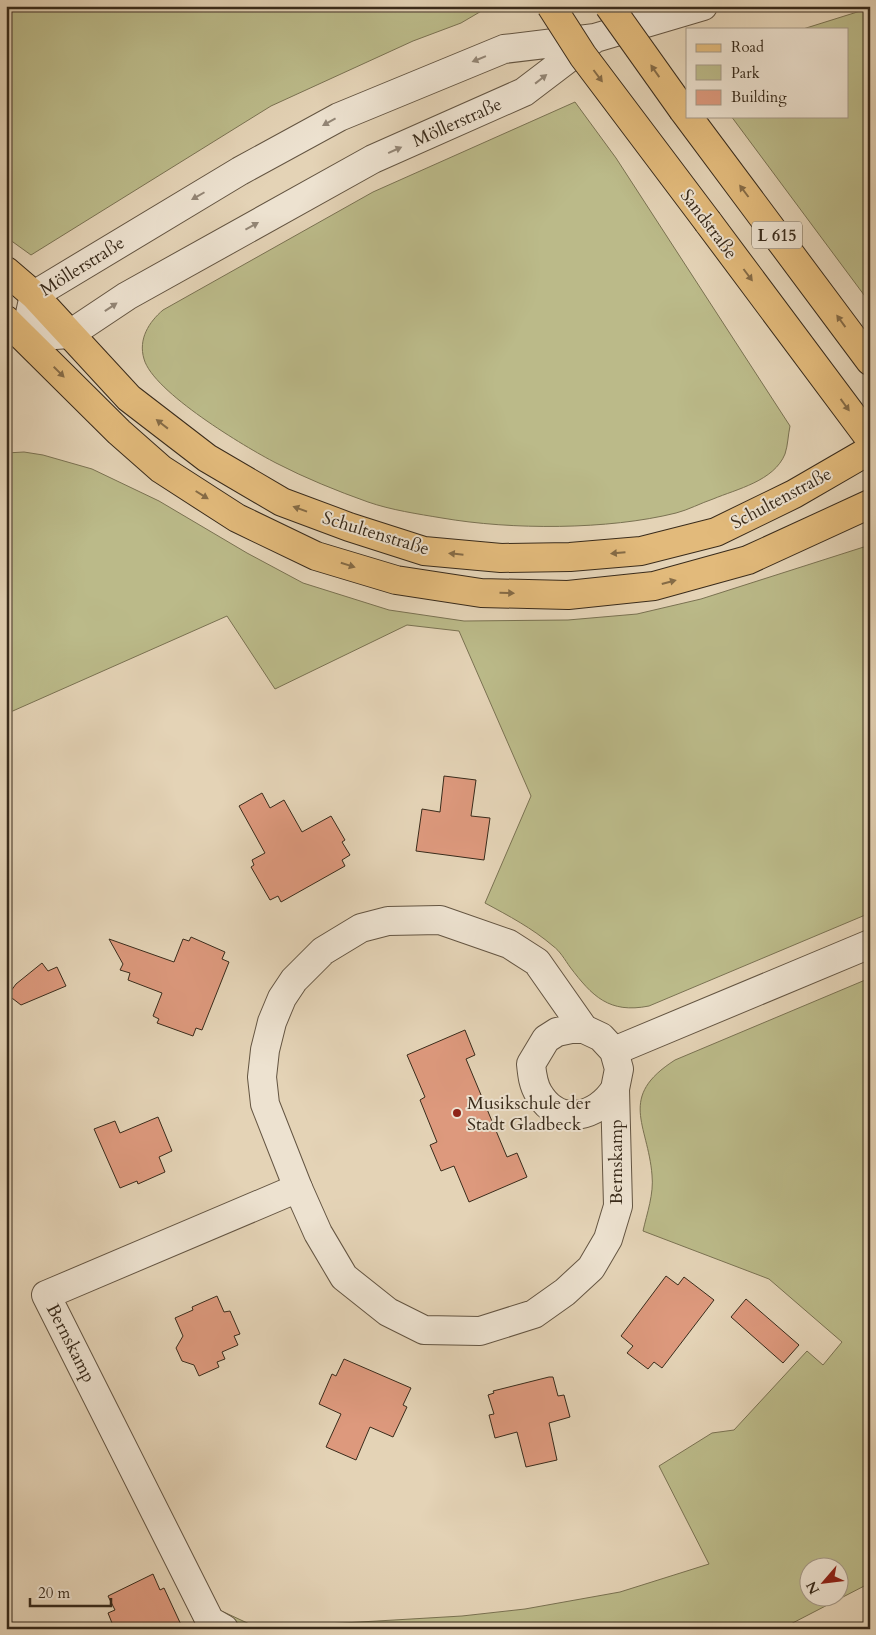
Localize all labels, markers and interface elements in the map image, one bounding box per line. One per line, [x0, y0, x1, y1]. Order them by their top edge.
legend [686, 28, 848, 118]
text: Road [731, 37, 764, 57]
one-way arrow [472, 56, 486, 64]
text: Park [731, 63, 760, 83]
one-way arrow [650, 64, 660, 77]
one-way arrow [593, 69, 603, 83]
one-way arrow [534, 74, 548, 84]
text: Building [731, 87, 787, 107]
street label: Möllerstraße [408, 92, 506, 153]
one-way arrow [322, 118, 337, 126]
one-way arrow [388, 145, 402, 153]
street label: Sandstraße [674, 184, 743, 264]
one-way arrow [739, 184, 749, 198]
one-way arrow [190, 192, 205, 200]
one-way arrow [245, 222, 259, 231]
road number: L 615 [752, 222, 802, 248]
street label: Möllerstraße [35, 231, 129, 302]
one-way arrow [743, 268, 753, 282]
one-way arrow [104, 302, 118, 312]
one-way arrow [836, 314, 846, 328]
one-way arrow [53, 365, 65, 377]
one-way arrow [839, 398, 850, 411]
one-way arrow [156, 418, 169, 429]
street label: Schultenstraße [727, 461, 836, 535]
one-way arrow [195, 491, 208, 500]
one-way arrow [293, 504, 307, 512]
street label: Schultenstraße [319, 505, 432, 562]
one-way arrow [447, 549, 463, 557]
one-way arrow [609, 549, 625, 557]
one-way arrow [340, 562, 355, 570]
one-way arrow [661, 578, 676, 586]
one-way arrow [499, 590, 515, 598]
place label: Musikschule der Stadt Gladbeck [467, 1091, 591, 1137]
marker: Musikschule der Stadt Gladbeck [451, 1107, 463, 1119]
street label: Bernskamp [604, 1119, 629, 1205]
street label: Bernskamp [40, 1299, 101, 1387]
north arrow [798, 1558, 848, 1608]
scale bar [30, 1575, 111, 1607]
text: N [802, 1578, 824, 1598]
text: 20 m [38, 1583, 70, 1603]

